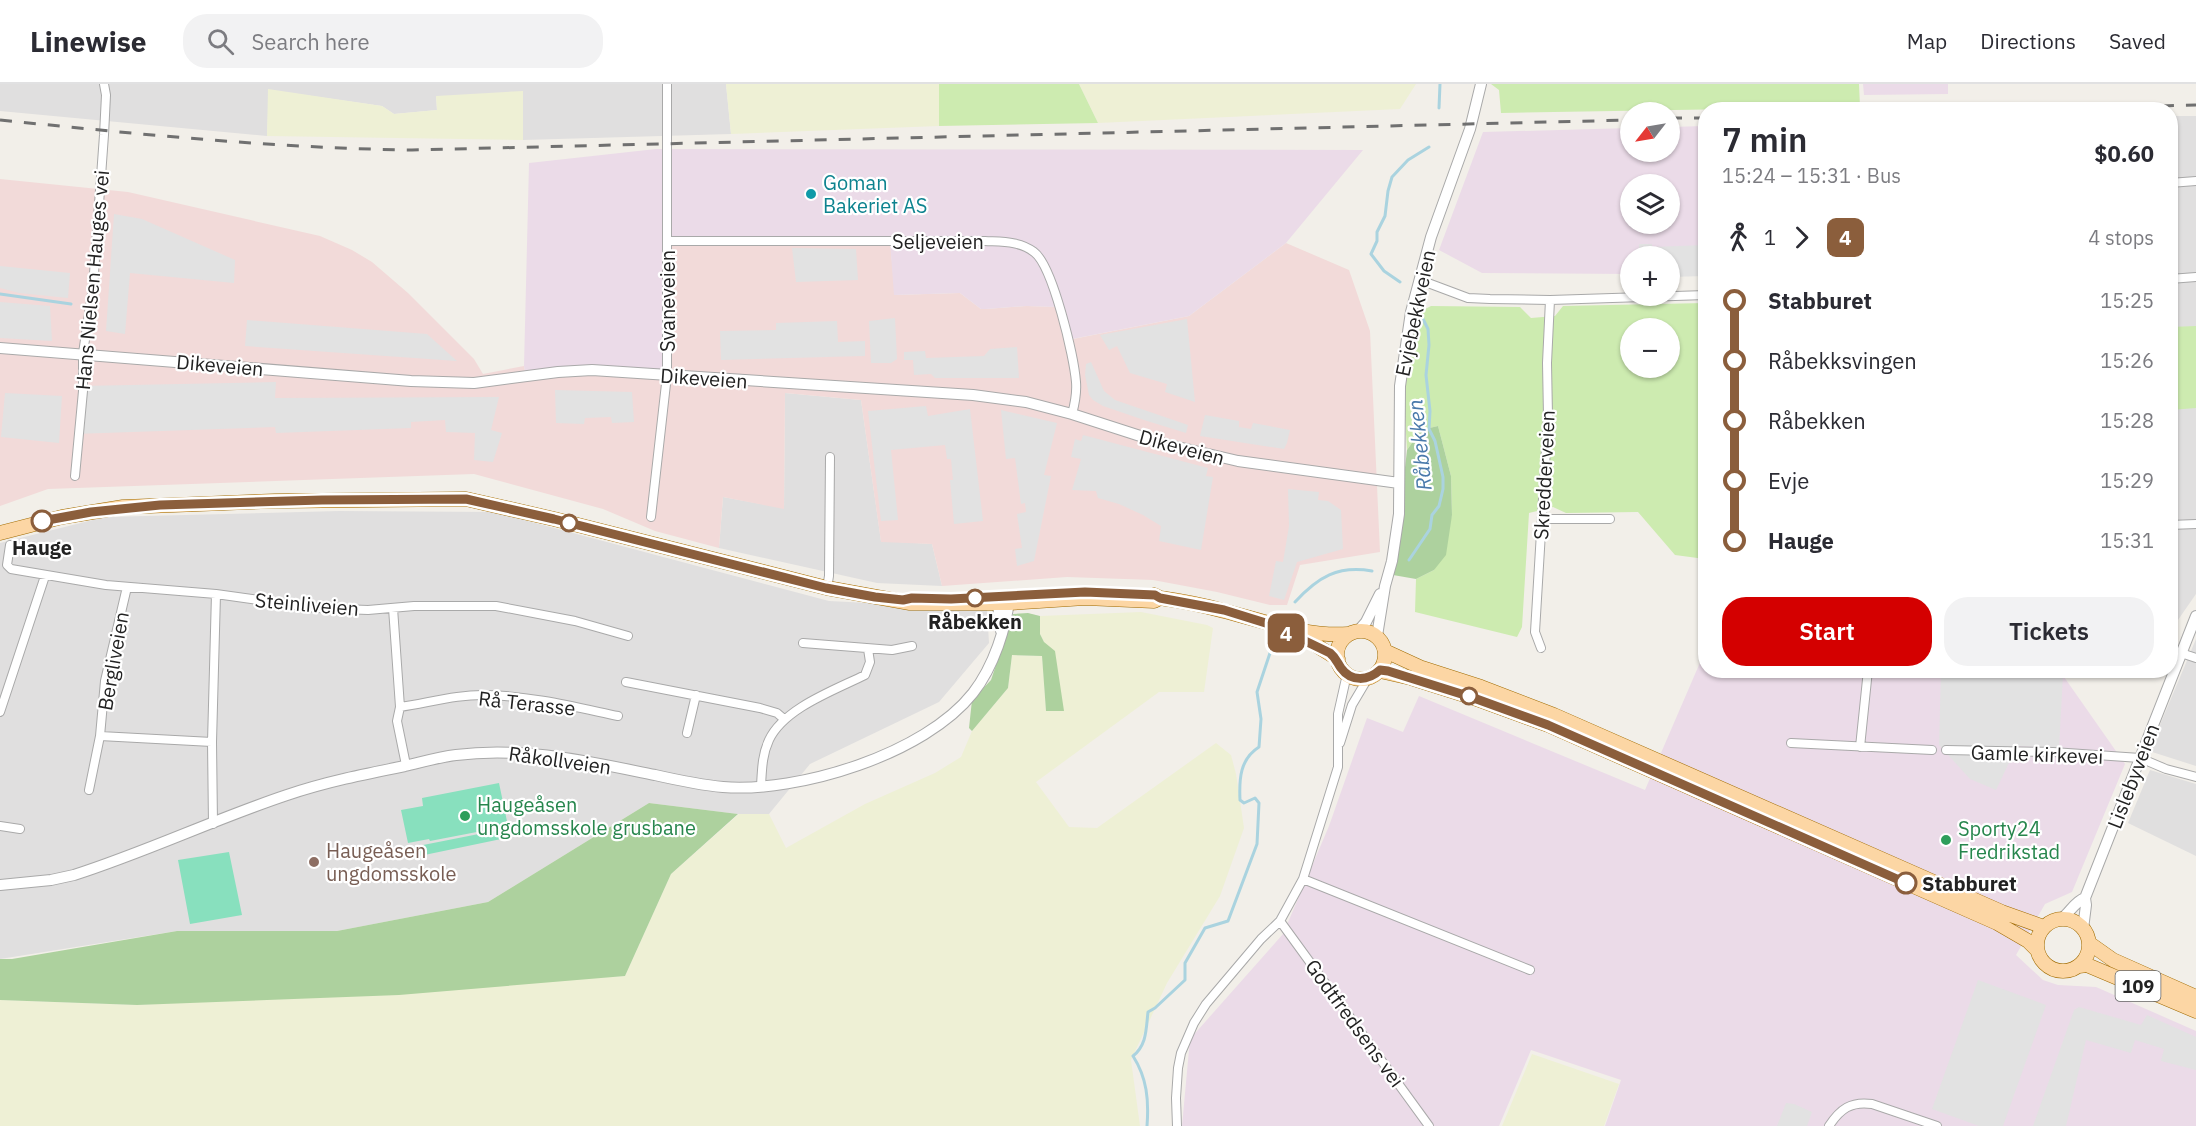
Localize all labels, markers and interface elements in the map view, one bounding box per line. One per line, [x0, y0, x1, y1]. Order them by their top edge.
search box [183, 14, 603, 68]
text: Linewise [30, 23, 147, 60]
icon: search [204, 25, 237, 58]
text: Search here [252, 27, 370, 56]
text: Map [1907, 27, 1947, 55]
text: Directions [1980, 27, 2076, 55]
text: Saved [2109, 27, 2166, 55]
north arrow [1620, 102, 1680, 162]
map controls [1620, 102, 1680, 378]
text: 7 min [1722, 118, 1807, 161]
text: $0.60 [2094, 139, 2154, 168]
text: 15:24 – 15:31 · Bus [1722, 162, 1901, 189]
street label: Hans Nielsen Hauges vei [69, 169, 115, 391]
place label: Goman Bakeriet AS [823, 169, 927, 219]
button: layers [1620, 174, 1680, 234]
marker: Goman Bakeriet AS [804, 187, 818, 201]
icon: walk [1722, 221, 1755, 254]
icon: forward [1785, 221, 1818, 254]
text: 4 [1839, 223, 1852, 251]
text: 1 [1764, 224, 1776, 251]
text: 4 stops [2088, 224, 2154, 251]
street label: Seljeveien [892, 228, 984, 255]
button: + [1620, 246, 1680, 306]
street label: Evjebekkveien [1388, 247, 1442, 379]
street label: Svaneveien [654, 250, 681, 352]
text: Stabburet [1768, 286, 1872, 315]
text: 15:25 [2100, 287, 2154, 314]
button: − [1620, 318, 1680, 378]
text: Råbekksvingen [1768, 346, 1917, 375]
text: 15:26 [2100, 347, 2154, 374]
street label: Dikeveien [175, 348, 265, 382]
street label: Dikeveien [659, 361, 749, 395]
water label: Råbekken [1400, 398, 1438, 492]
text: Råbekken [1768, 406, 1866, 435]
text: 15:28 [2100, 407, 2154, 434]
street label: Skredderveien [1527, 409, 1561, 541]
street label: Dikeveien [1136, 423, 1228, 471]
text: Evje [1768, 466, 1809, 495]
text: 15:29 [2100, 467, 2154, 494]
marker: Hauge [31, 510, 53, 532]
unlabelled marker [560, 514, 578, 532]
text: Hauge [1768, 526, 1834, 555]
text: 15:31 [2100, 527, 2154, 554]
place label: Hauge [12, 534, 72, 561]
street label: Steinliveien [254, 586, 360, 622]
marker: Råbekken [966, 589, 984, 607]
button: Start [1722, 597, 1932, 666]
button: Tickets [1944, 597, 2154, 666]
place label: Råbekken [928, 608, 1022, 635]
street label: Bergliveien [91, 609, 135, 713]
line badge: 4 [1266, 614, 1306, 652]
text: 4 [1280, 619, 1292, 647]
street label: Rå Terasse [477, 684, 577, 722]
unlabelled marker [1460, 687, 1478, 705]
street label: Lislebyveien [2101, 720, 2165, 832]
street label: Gamle kirkevei [1970, 738, 2104, 770]
street label: Råkollveien [507, 739, 613, 781]
place label: Haugeåsen ungdomsskole grusbane [477, 791, 696, 841]
marker: Haugeåsen ungdomsskole grusbane [458, 809, 472, 823]
place label: Sporty24 Fredrikstad [1958, 815, 2060, 865]
marker: Sporty24 Fredrikstad [1939, 833, 1953, 847]
place label: Haugeåsen ungdomsskole [326, 837, 457, 887]
marker: Haugeåsen ungdomsskole [307, 855, 321, 869]
place label: Stabburet [1922, 870, 2017, 897]
marker: Stabburet [1895, 872, 1917, 894]
street label: Godtfredsens vei [1299, 954, 1411, 1092]
road number: 109 [2116, 971, 2160, 1001]

